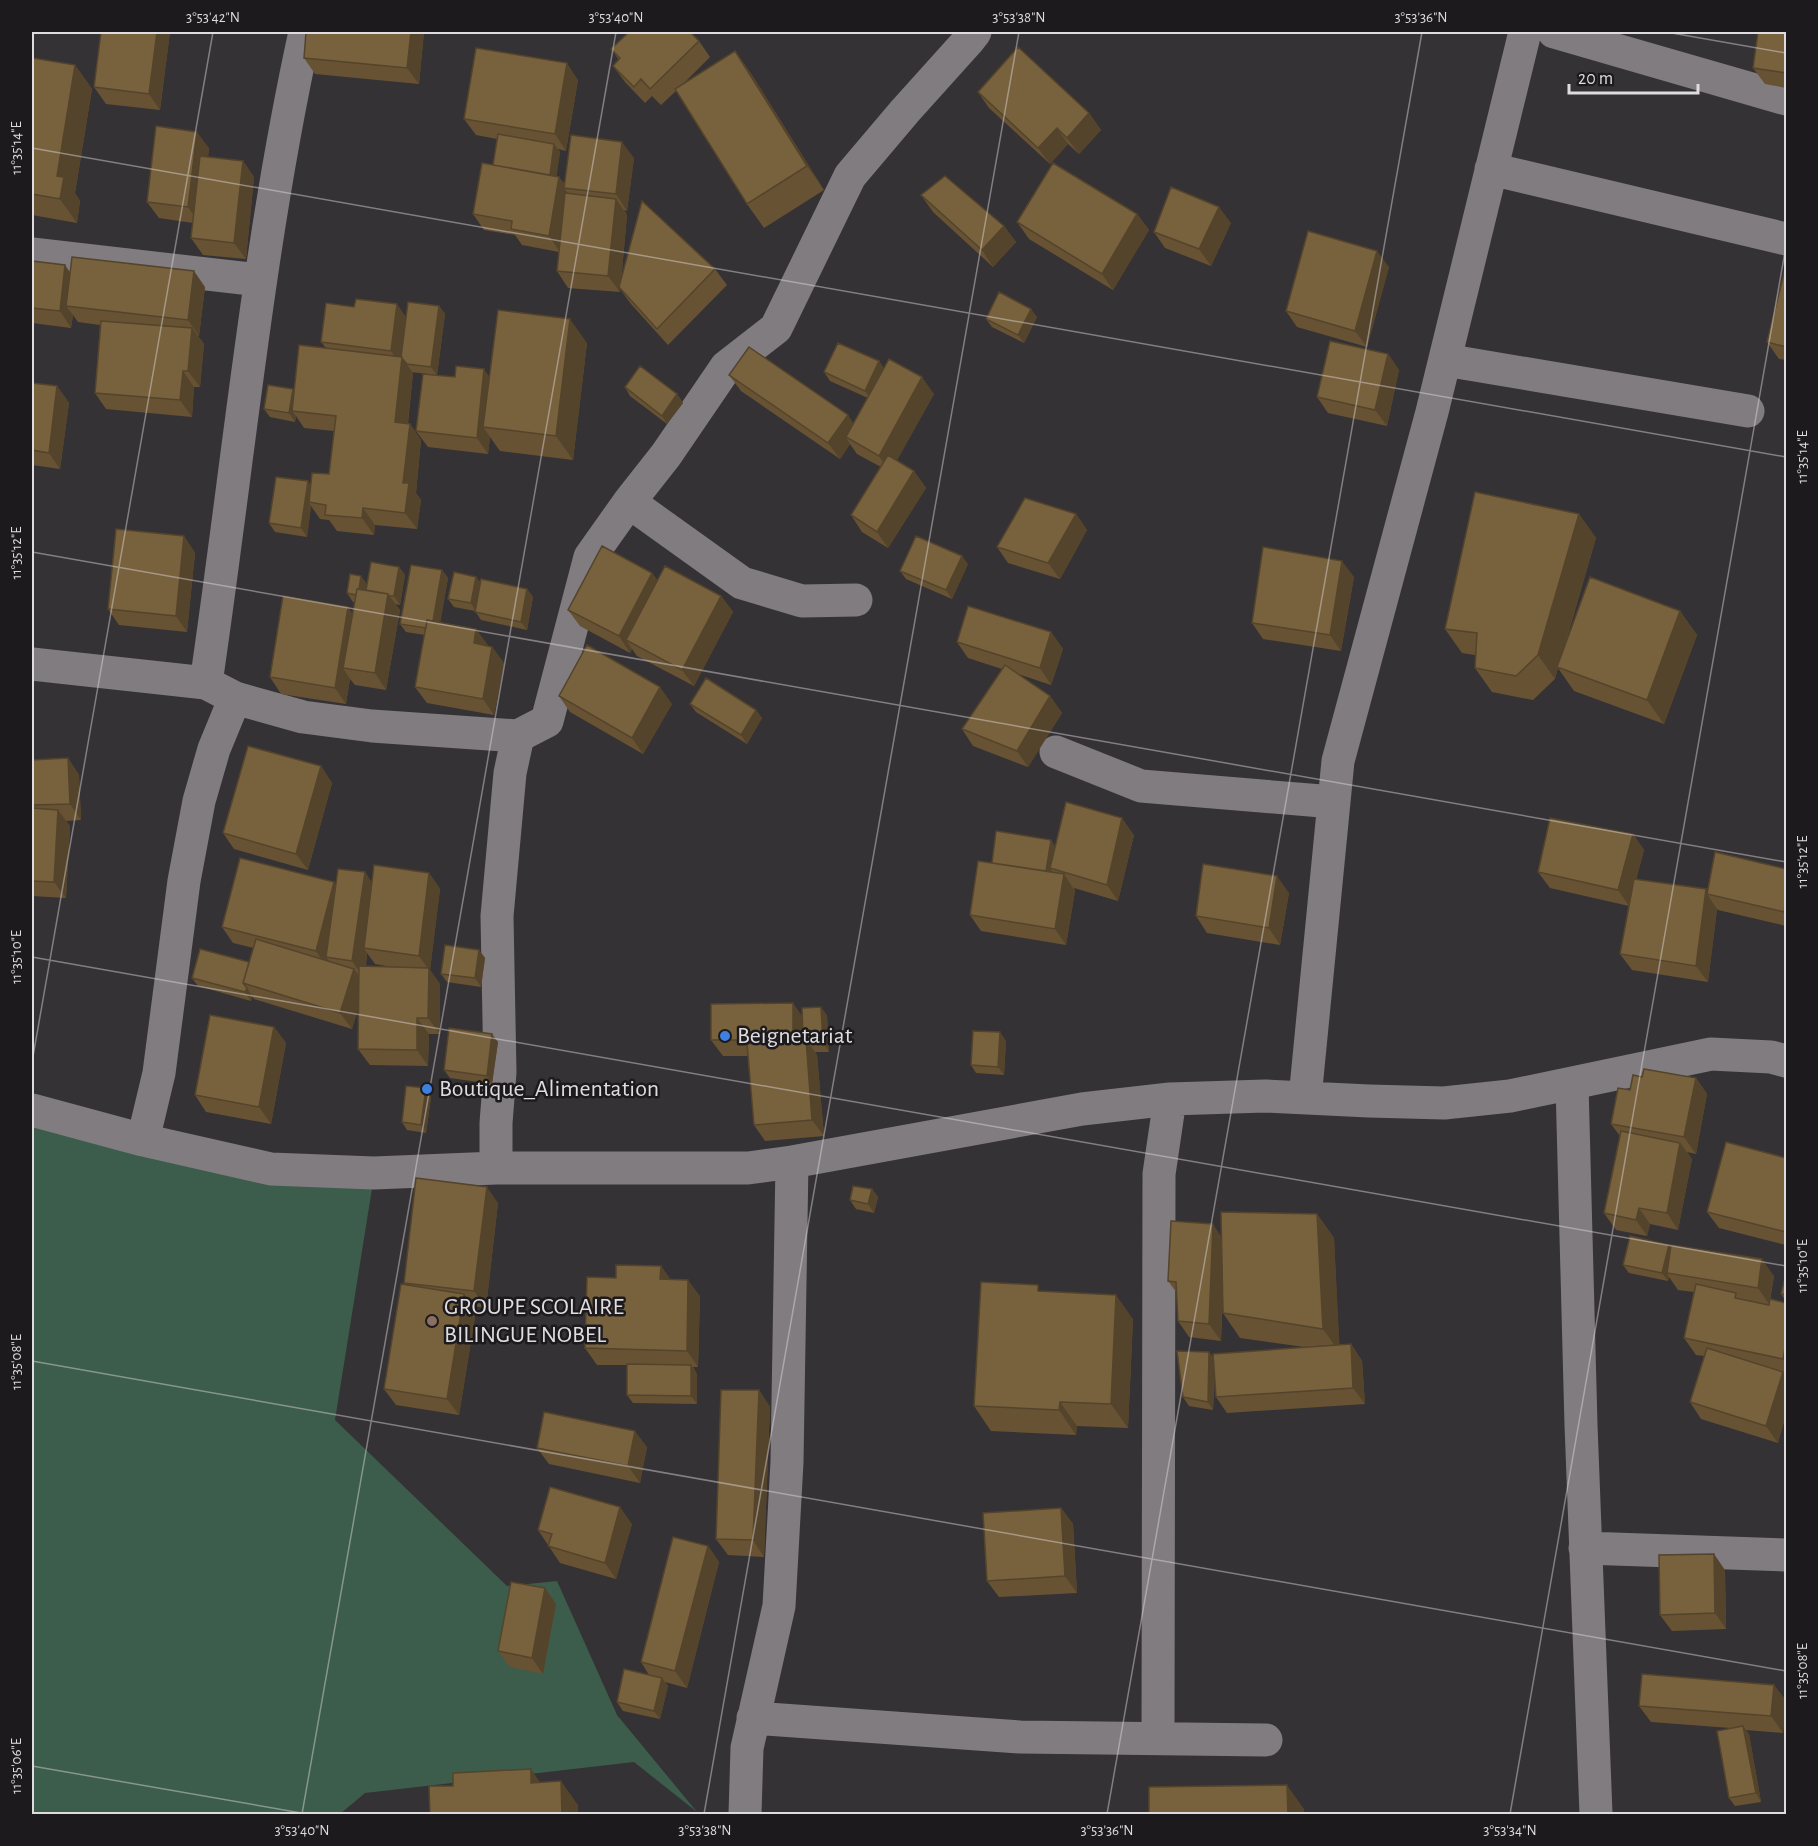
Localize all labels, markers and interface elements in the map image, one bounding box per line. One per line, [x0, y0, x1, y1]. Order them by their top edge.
text: 3°53'42"N [186, 10, 240, 25]
text: 3°53'40"N [588, 10, 644, 25]
text: 3°53'38"N [992, 10, 1046, 25]
text: 3°53'36"N [1394, 10, 1448, 25]
scale bar [1569, 57, 1698, 95]
text: 20 m [1578, 70, 1613, 88]
text: 11°35'14"E [9, 121, 24, 175]
text: 11°35'14"E [1795, 430, 1810, 484]
text: 11°35'12"E [9, 526, 24, 580]
text: 11°35'12"E [1795, 835, 1810, 889]
text: 11°35'10"E [9, 930, 24, 984]
place label: Beignetariat [737, 1024, 853, 1048]
marker: Beignetariat [718, 1029, 732, 1043]
place label: Boutique_Alimentation [439, 1077, 659, 1101]
marker: Boutique_Alimentation [420, 1082, 434, 1096]
text: 11°35'10"E [1795, 1239, 1810, 1293]
place label: GROUPE SCOLAIRE BILINGUE NOBEL [444, 1295, 624, 1347]
marker: GROUPE SCOLAIRE BILINGUE NOBEL [425, 1314, 439, 1328]
text: 11°35'08"E [9, 1334, 24, 1390]
text: 11°35'08"E [1795, 1643, 1810, 1699]
text: 11°35'06"E [9, 1738, 24, 1794]
text: 3°53'40"N [274, 1823, 330, 1838]
text: 3°53'38"N [678, 1823, 732, 1838]
text: 3°53'36"N [1080, 1823, 1134, 1838]
text: 3°53'34"N [1483, 1823, 1537, 1838]

